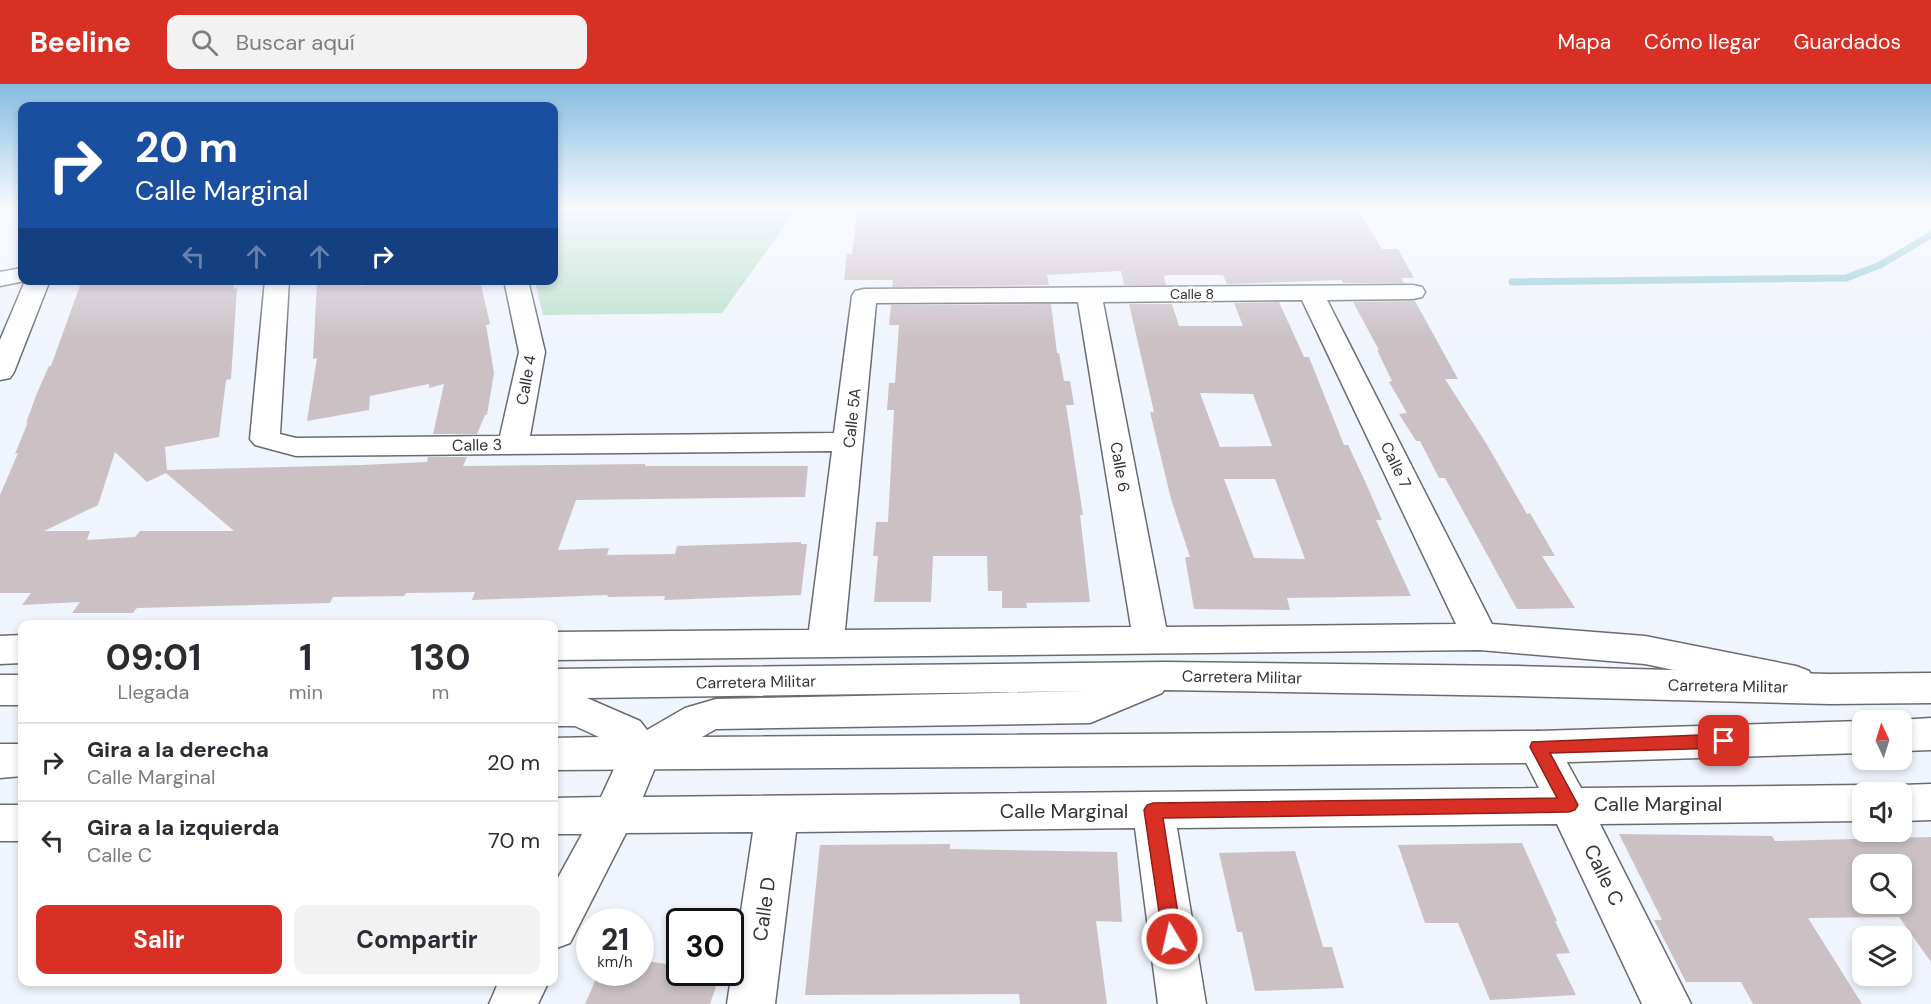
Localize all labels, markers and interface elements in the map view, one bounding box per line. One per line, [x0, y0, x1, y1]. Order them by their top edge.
search box [167, 15, 587, 69]
text: Beeline [30, 24, 131, 61]
icon: search [188, 26, 221, 59]
text: Buscar aquí [236, 28, 355, 57]
text: Mapa [1557, 28, 1611, 56]
text: Cómo llegar [1644, 28, 1761, 56]
text: Guardados [1794, 28, 1901, 56]
text: 20 m [135, 120, 238, 175]
icon: right [36, 126, 114, 204]
text: Calle Marginal [135, 173, 308, 208]
icon: left [177, 240, 210, 273]
icon: ahead [240, 240, 273, 273]
icon: ahead [303, 240, 336, 273]
icon: right [366, 240, 399, 273]
street label: Calle 8 [1170, 285, 1214, 303]
street label: Calle 4 [511, 353, 541, 407]
street label: Calle 5A [838, 387, 866, 449]
street label: Calle 3 [452, 434, 502, 456]
street label: Calle 7 [1376, 438, 1416, 492]
street label: Calle 6 [1105, 440, 1135, 494]
text: 09:01 [105, 634, 201, 681]
text: 1 [299, 634, 312, 681]
text: 130 [410, 634, 471, 681]
street label: Carretera Militar [1182, 665, 1302, 689]
street label: Carretera Militar [696, 670, 816, 694]
street label: Carretera Militar [1668, 674, 1788, 698]
text: Llegada [118, 679, 189, 705]
text: min [289, 679, 323, 705]
text: m [432, 679, 449, 705]
north arrow [1852, 710, 1912, 770]
map controls [1852, 710, 1912, 986]
pin [1698, 715, 1749, 766]
icon: arrive [1707, 724, 1740, 757]
text: Gira a la derecha [87, 735, 269, 764]
icon: right [36, 746, 69, 779]
text: 20 m [487, 748, 540, 777]
text: Calle Marginal [87, 764, 215, 790]
button: sound [1852, 782, 1912, 842]
street label: Calle Marginal [1594, 791, 1722, 817]
street label: Calle Marginal [1000, 798, 1128, 824]
text: Gira a la izquierda [87, 813, 279, 842]
icon: left [36, 824, 69, 857]
text: 70 m [488, 826, 540, 855]
street label: Calle C [1578, 840, 1630, 910]
text: Calle C [87, 842, 152, 868]
button: search [1852, 854, 1912, 914]
street label: Calle D [747, 875, 781, 943]
button: Salir [36, 905, 282, 974]
button: Compartir [294, 905, 540, 974]
position arrow [1140, 907, 1204, 971]
speed limit sign: 30 [666, 908, 744, 986]
text: 21 [601, 920, 629, 959]
button: layers [1852, 926, 1912, 986]
text: km/h [597, 952, 633, 972]

